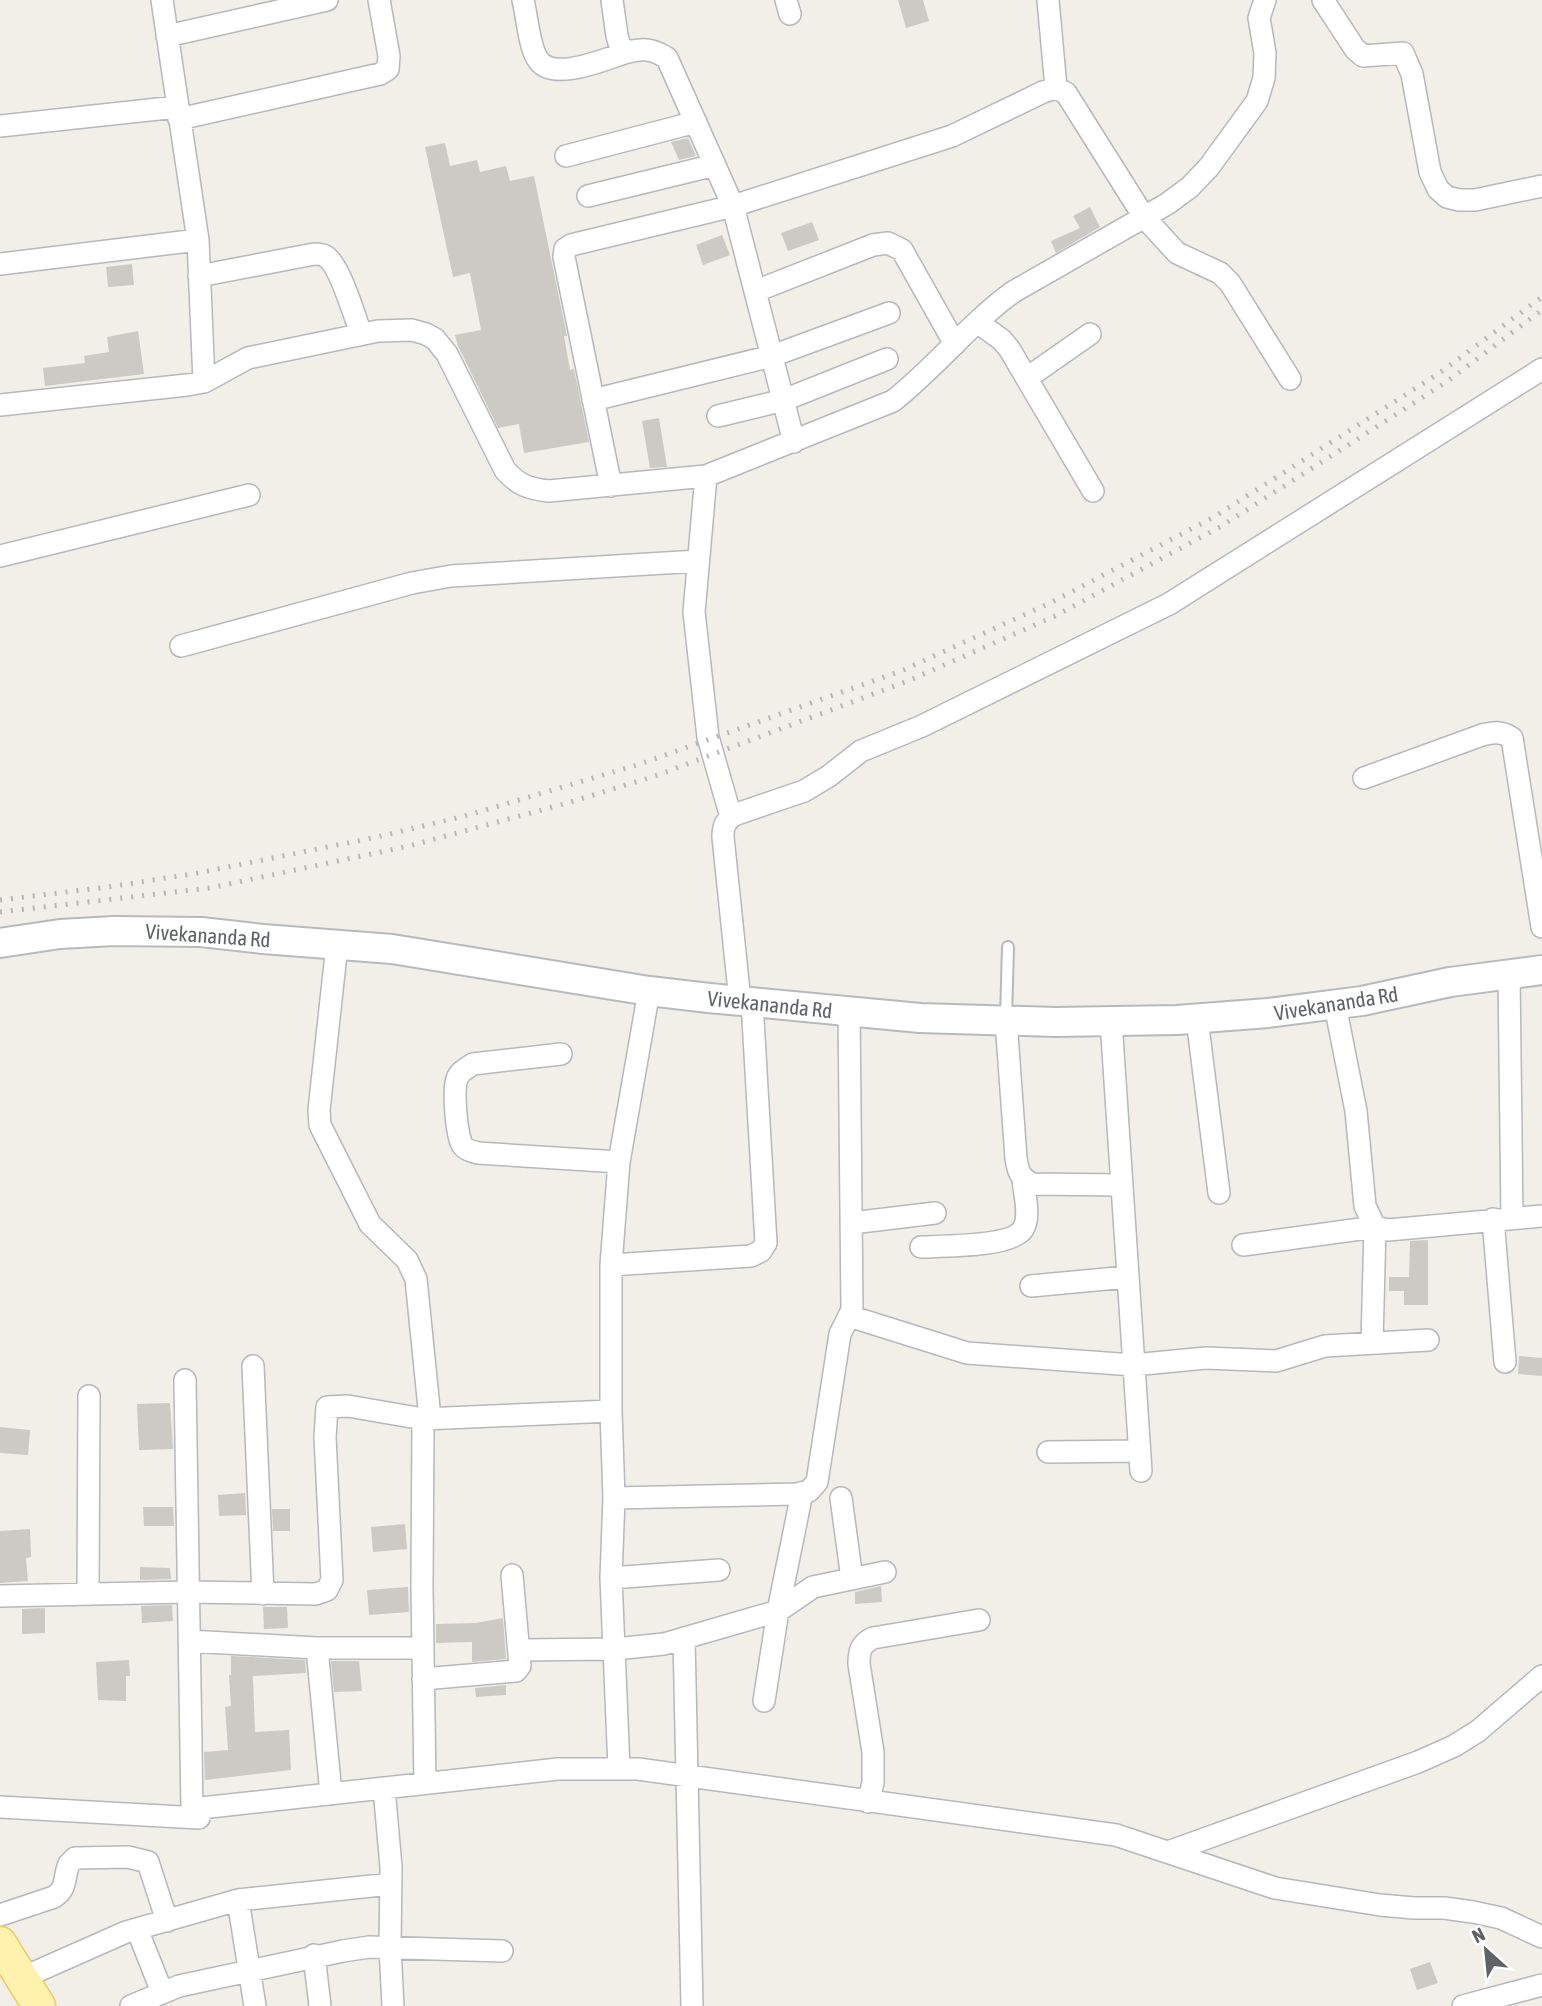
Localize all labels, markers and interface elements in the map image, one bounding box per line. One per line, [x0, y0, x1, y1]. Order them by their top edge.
street label: Vivekananda Rd [145, 919, 271, 951]
street label: Vivekananda Rd [1272, 981, 1400, 1025]
street label: Vivekananda Rd [706, 986, 834, 1022]
north arrow [1451, 1915, 1521, 1985]
text: N [1468, 1923, 1488, 1947]

